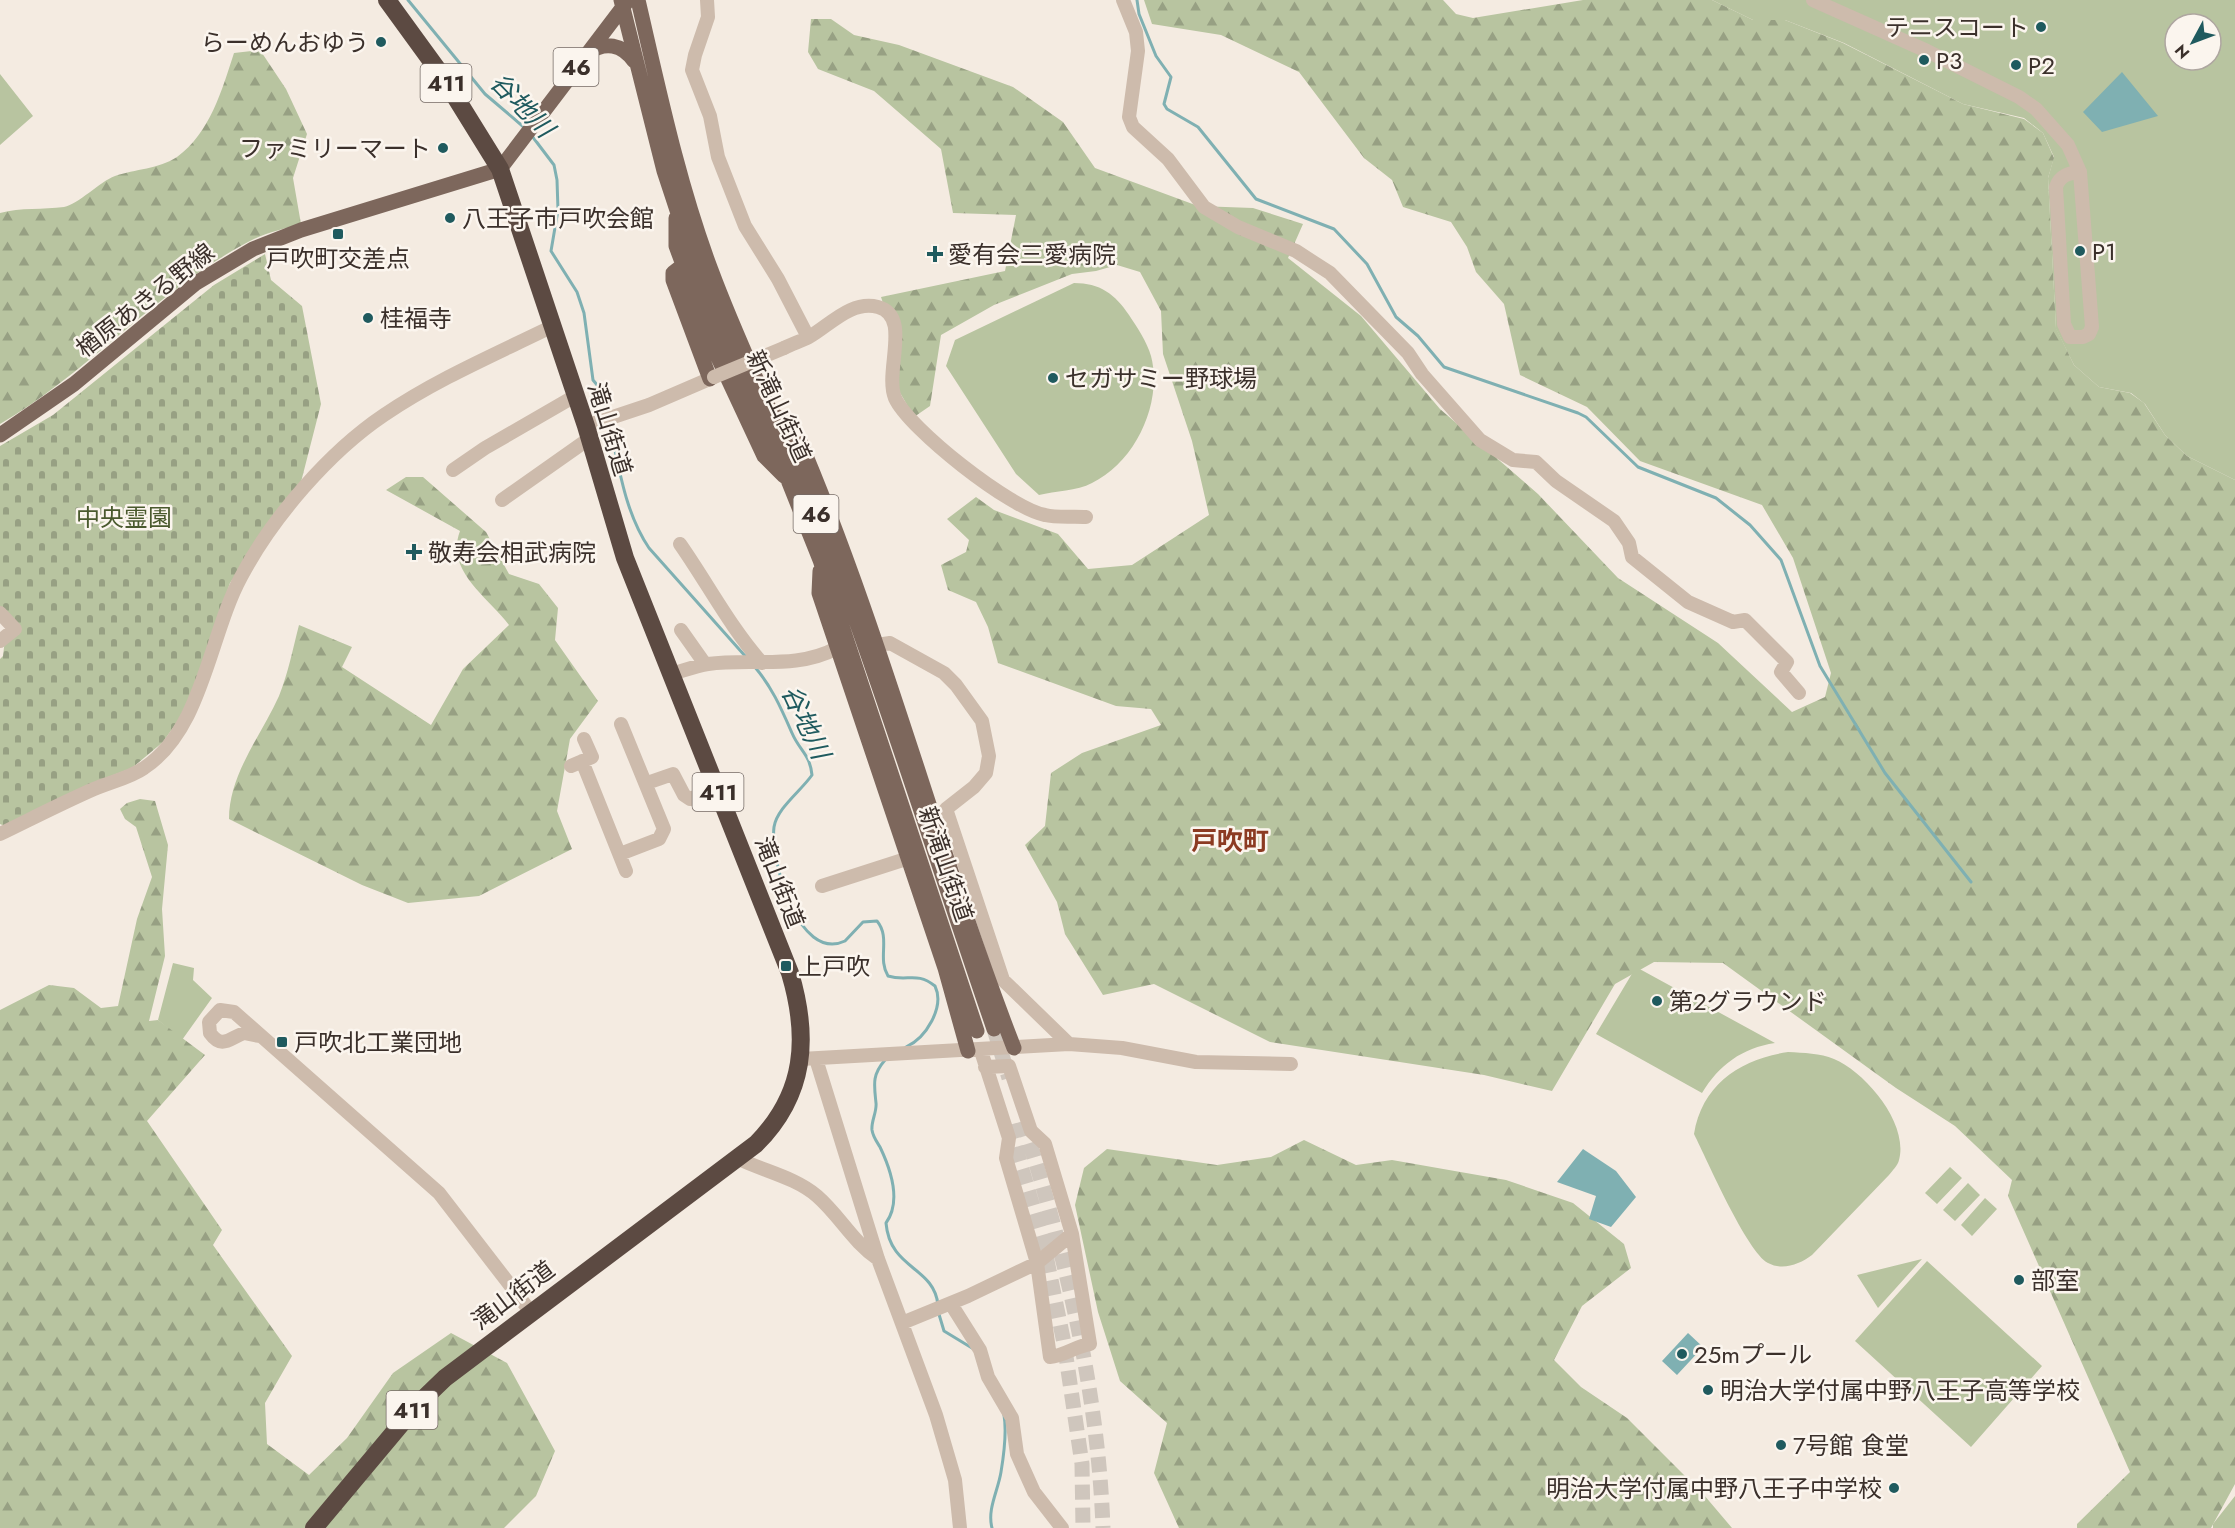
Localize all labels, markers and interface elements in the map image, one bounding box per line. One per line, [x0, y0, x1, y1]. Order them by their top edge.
place label: テニスコート [1885, 10, 2029, 45]
north arrow [2163, 12, 2223, 72]
marker: テニスコート [2034, 20, 2048, 34]
place label: らーめんおゆう [201, 25, 369, 60]
marker: らーめんおゆう [374, 35, 388, 49]
text: N [2169, 39, 2195, 64]
place label: P3 [1936, 43, 1962, 78]
road number: 46 [554, 48, 598, 86]
place label: P2 [2028, 48, 2055, 83]
marker: P3 [1917, 53, 1931, 67]
marker: P2 [2009, 58, 2023, 72]
road number: 411 [420, 64, 472, 102]
water label: 谷地川 [481, 64, 565, 148]
place label: ファミリーマート [239, 131, 431, 166]
marker: ファミリーマート [436, 141, 450, 155]
place label: 八王子市戸吹会館 [462, 201, 654, 236]
marker: 八王子市戸吹会館 [443, 211, 457, 225]
marker: 戸吹町交差点 [331, 227, 345, 241]
place label: P1 [2092, 234, 2116, 269]
street label: 楢原あきる野線 [68, 235, 222, 365]
place label: 愛有会三愛病院 [948, 237, 1116, 272]
place label: 戸吹町交差点 [266, 241, 410, 276]
marker: P1 [2073, 244, 2087, 258]
marker: 愛有会三愛病院 [926, 245, 944, 263]
place label: 桂福寺 [380, 301, 452, 336]
marker: 桂福寺 [361, 311, 375, 325]
street label: 新滝山街道 [738, 344, 820, 468]
place label: セガサミー野球場 [1065, 361, 1257, 396]
marker: セガサミー野球場 [1046, 371, 1060, 385]
street label: 滝山街道 [579, 378, 641, 480]
road number: 46 [794, 495, 838, 533]
park label: 中央霊園 [76, 500, 172, 535]
place label: 敬寿会相武病院 [428, 535, 596, 570]
marker: 敬寿会相武病院 [405, 543, 423, 561]
water label: 谷地川 [772, 679, 841, 768]
road number: 411 [692, 773, 744, 811]
street label: 新滝山街道 [910, 802, 982, 926]
district label: 戸吹町 [1191, 822, 1269, 860]
street label: 滝山街道 [746, 831, 814, 933]
place label: 上戸吹 [798, 949, 870, 984]
marker: 上戸吹 [779, 959, 793, 973]
place label: 第2グラウンド [1669, 984, 1827, 1019]
marker: 第2グラウンド [1650, 994, 1664, 1008]
place label: 戸吹北工業団地 [294, 1025, 462, 1060]
marker: 戸吹北工業団地 [275, 1035, 289, 1049]
street label: 滝山街道 [464, 1252, 562, 1338]
place label: 部室 [2031, 1263, 2079, 1298]
marker: 部室 [2012, 1273, 2026, 1287]
place label: 25mプール [1694, 1337, 1812, 1372]
marker: 25mプール [1675, 1347, 1689, 1361]
place label: 明治大学付属中野八王子高等学校 [1720, 1373, 2080, 1408]
marker: 明治大学付属中野八王子高等学校 [1701, 1383, 1715, 1397]
road number: 411 [386, 1391, 438, 1429]
place label: 7号館 食堂 [1793, 1428, 1909, 1463]
marker: 7号館 食堂 [1774, 1438, 1788, 1452]
place label: 明治大学付属中野八王子中学校 [1546, 1471, 1882, 1506]
marker: 明治大学付属中野八王子中学校 [1887, 1481, 1901, 1495]

